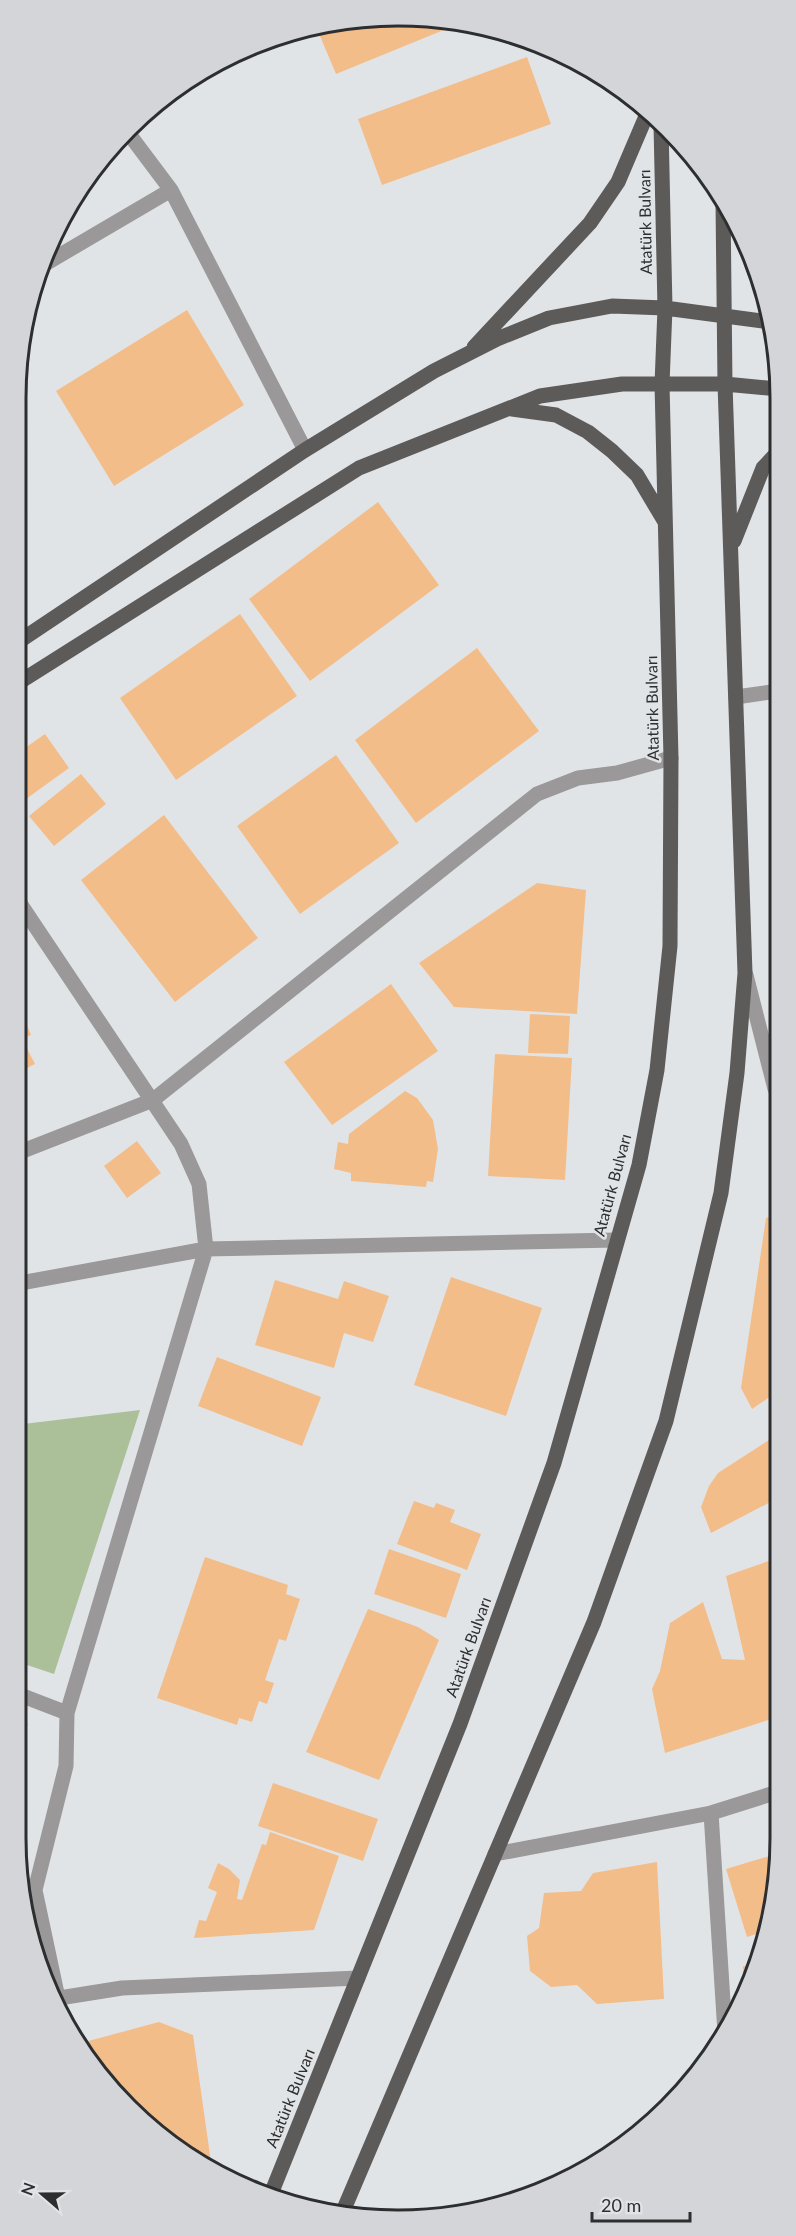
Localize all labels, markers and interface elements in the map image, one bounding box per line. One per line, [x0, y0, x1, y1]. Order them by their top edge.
street label: Atatürk Bulvarı [634, 169, 655, 275]
street label: Atatürk Bulvarı [641, 655, 662, 761]
street label: Atatürk Bulvarı [589, 1132, 634, 1238]
street label: Atatürk Bulvarı [441, 1594, 494, 1700]
street label: Atatürk Bulvarı [261, 2045, 318, 2150]
north arrow [12, 2164, 72, 2224]
text: N [16, 2180, 38, 2198]
scale bar [592, 2185, 690, 2223]
text: 20 m [601, 2194, 641, 2216]

